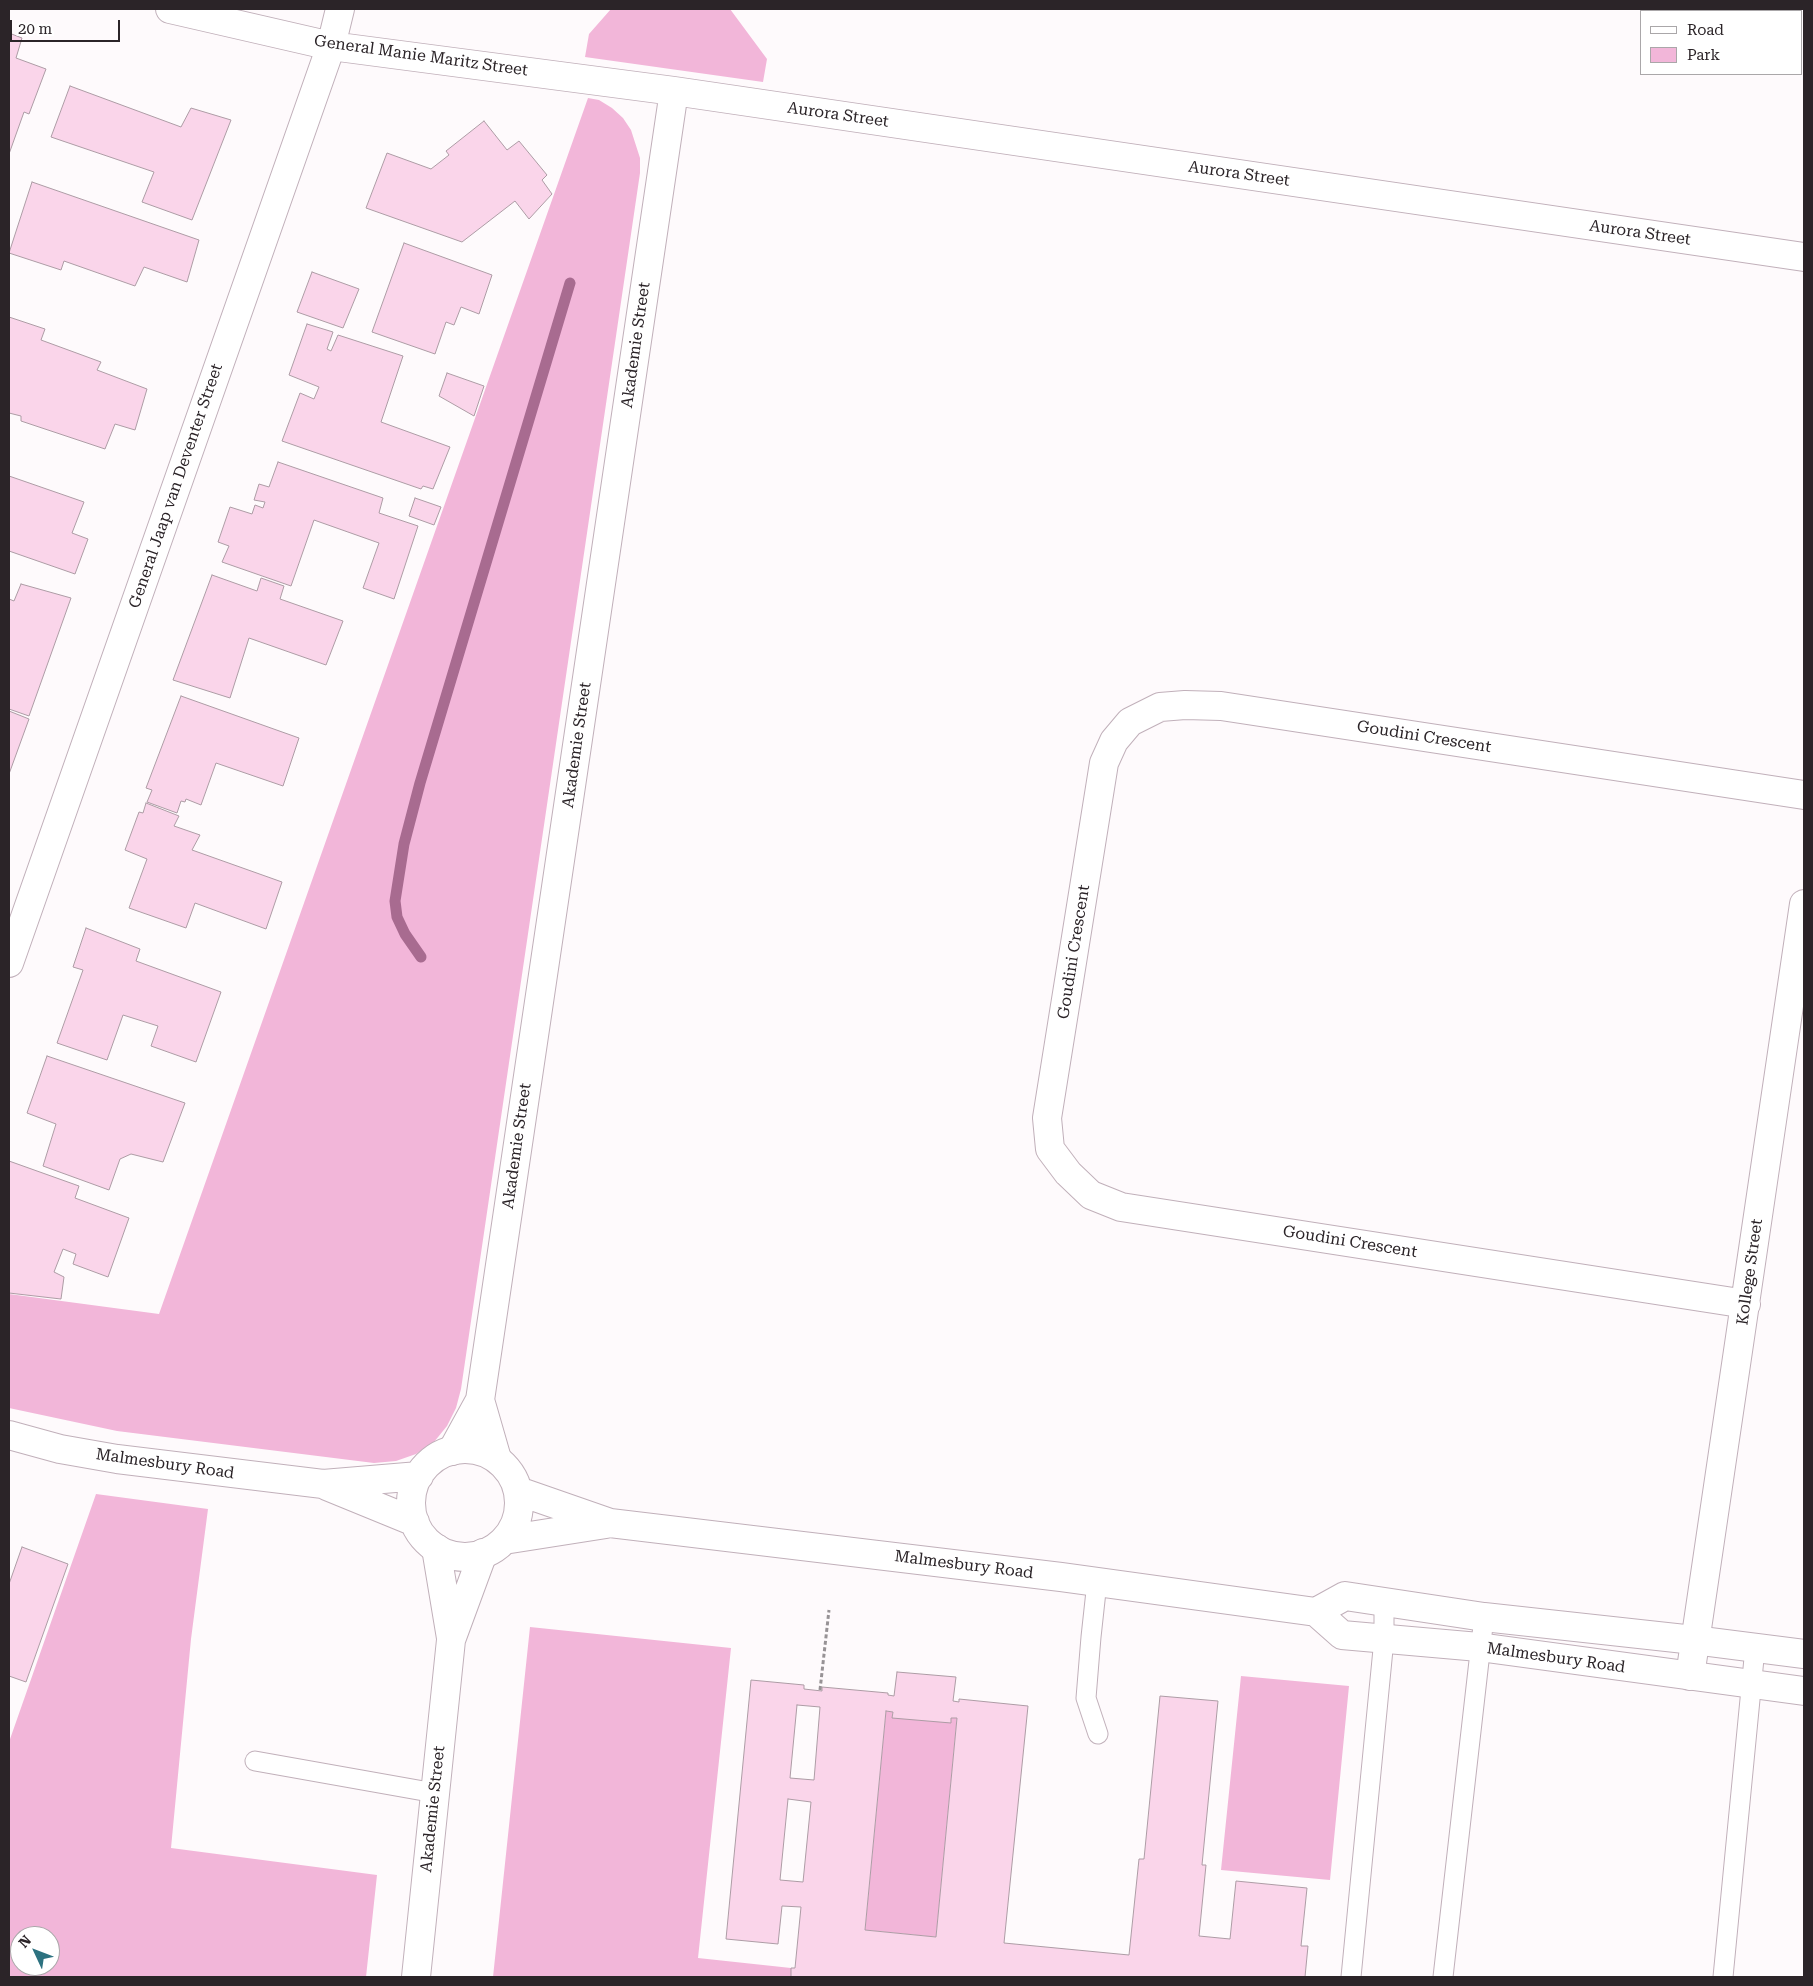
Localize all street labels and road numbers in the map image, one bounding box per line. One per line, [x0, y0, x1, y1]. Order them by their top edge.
street label: General Manie Maritz Street [313, 31, 529, 81]
street label: Aurora Street [786, 98, 890, 132]
street label: Aurora Street [1187, 157, 1291, 191]
street label: Aurora Street [1588, 216, 1692, 250]
street label: Akademie Street [618, 281, 654, 409]
street label: General Jaap van Deventer Street [125, 361, 227, 611]
street label: Akademie Street [559, 681, 595, 809]
street label: Goudini Crescent [1355, 717, 1493, 757]
street label: Goudini Crescent [1054, 883, 1094, 1021]
street label: Akademie Street [499, 1082, 535, 1210]
street label: Kollege Street [1733, 1218, 1767, 1326]
street label: Goudini Crescent [1281, 1222, 1419, 1262]
street label: Malmesbury Road [94, 1445, 236, 1483]
street label: Malmesbury Road [894, 1547, 1034, 1583]
street label: Malmesbury Road [1485, 1639, 1627, 1677]
street label: Akademie Street [417, 1745, 449, 1873]

